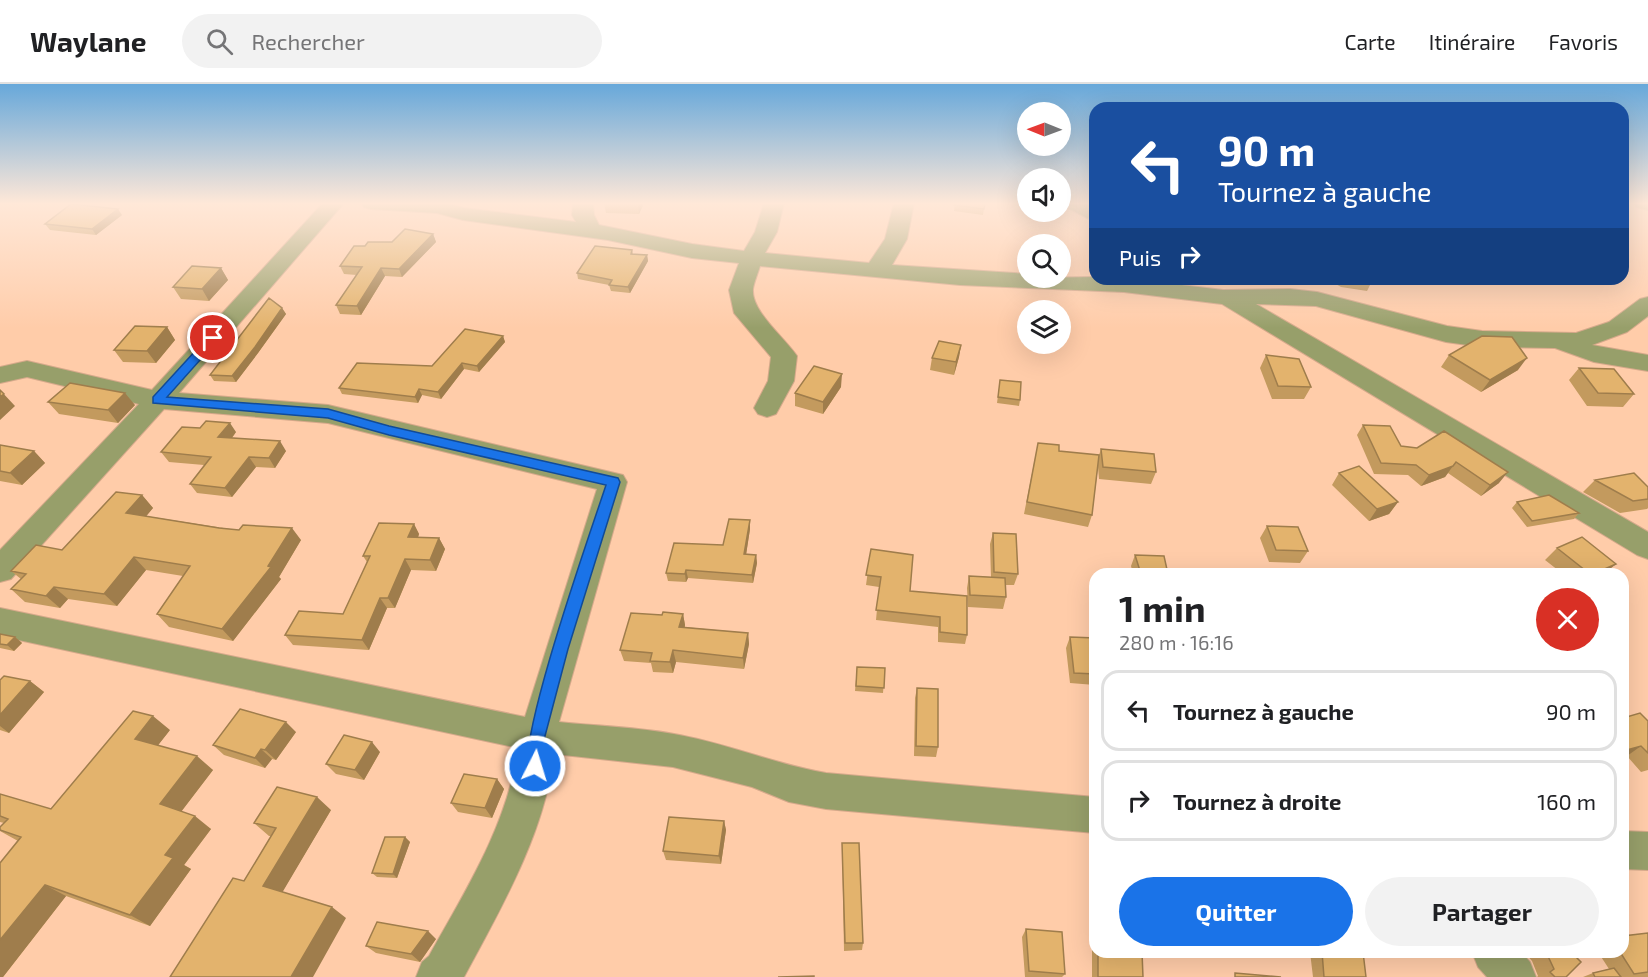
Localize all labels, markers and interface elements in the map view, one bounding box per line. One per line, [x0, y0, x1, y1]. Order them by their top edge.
search box [182, 14, 602, 68]
text: Waylane [30, 24, 146, 58]
icon: search [203, 25, 236, 58]
text: Rechercher [251, 28, 365, 54]
text: Carte [1344, 29, 1396, 54]
text: Itinéraire [1429, 29, 1515, 54]
text: Favoris [1548, 29, 1618, 54]
north arrow [1017, 102, 1071, 156]
map controls [1017, 102, 1071, 354]
text: 90 m [1218, 124, 1315, 174]
icon: left [1119, 126, 1197, 204]
button: sound [1017, 168, 1071, 222]
text: Tournez à gauche [1218, 175, 1432, 207]
button: search [1017, 234, 1071, 288]
icon: right [1173, 240, 1206, 273]
text: Puis [1119, 244, 1161, 270]
button: layers [1017, 300, 1071, 354]
pin [187, 312, 238, 363]
icon: arrive [196, 321, 229, 354]
text: 1 min [1119, 586, 1206, 629]
button: close [1536, 588, 1599, 651]
text: 280 m · 16:16 [1119, 630, 1234, 654]
icon: left [1122, 694, 1155, 727]
text: Tournez à gauche [1173, 698, 1354, 724]
text: 90 m [1546, 698, 1596, 724]
position arrow [503, 734, 567, 798]
icon: right [1122, 784, 1155, 817]
text: Tournez à droite [1173, 788, 1342, 814]
text: 160 m [1537, 788, 1596, 814]
button: Quitter [1119, 877, 1353, 946]
button: Partager [1365, 877, 1599, 946]

